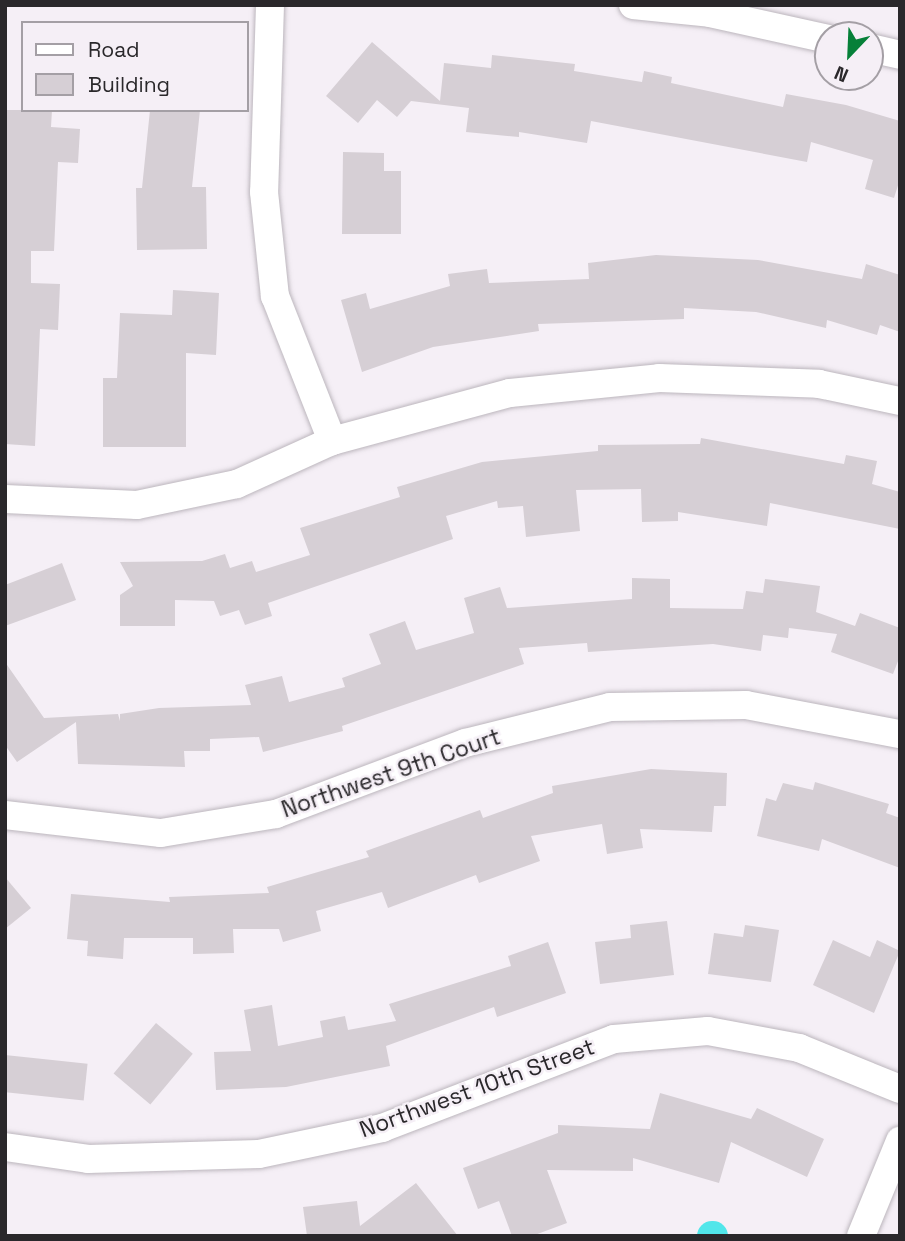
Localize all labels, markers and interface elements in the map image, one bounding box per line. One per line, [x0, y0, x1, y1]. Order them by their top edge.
legend [21, 21, 248, 112]
north arrow [814, 21, 884, 91]
text: Road [88, 36, 140, 63]
text: N [831, 60, 852, 88]
text: Building [88, 71, 170, 98]
street label: Northwest 9th Court [278, 723, 504, 823]
street label: Northwest 10th Street [356, 1033, 598, 1143]

